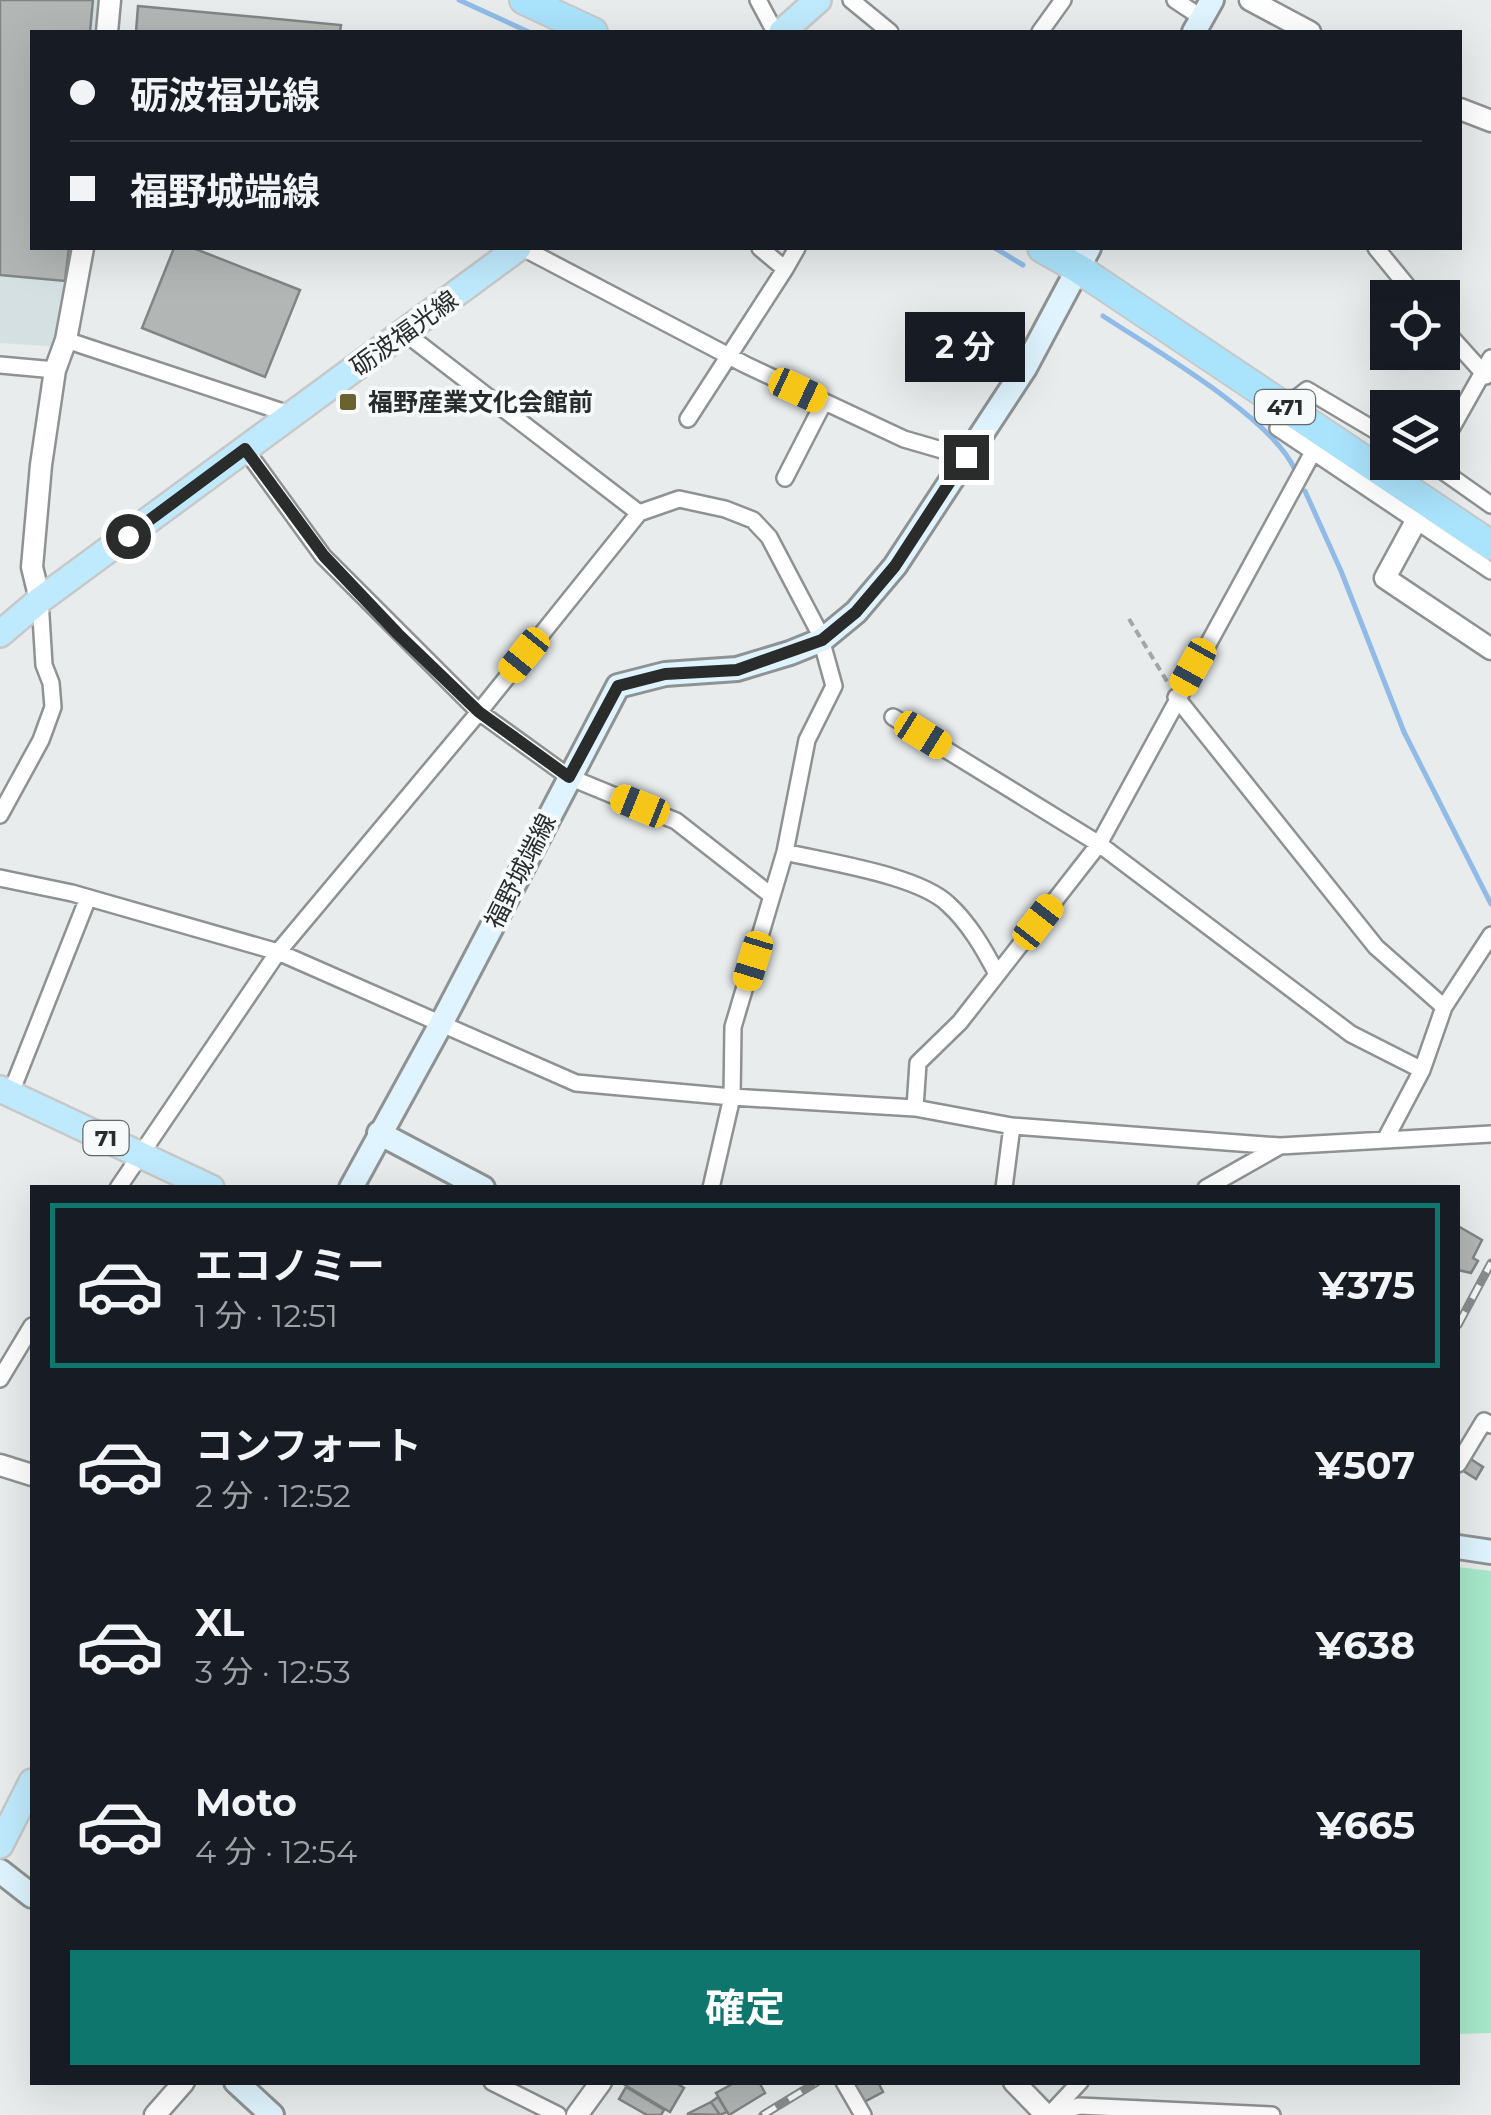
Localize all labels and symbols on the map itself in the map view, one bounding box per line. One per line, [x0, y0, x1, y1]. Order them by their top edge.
street label: 砺波福光線 [345, 284, 463, 382]
callout: 2 分 [906, 312, 1026, 382]
car [764, 364, 832, 416]
place label: 福野産業文化会館前 [368, 387, 593, 417]
road number: 471 [1255, 390, 1315, 424]
marker: 福野産業文化会館前 [337, 391, 359, 413]
route end [944, 435, 989, 480]
route start [106, 514, 151, 559]
car [493, 622, 555, 688]
car [1165, 633, 1221, 701]
car [890, 706, 956, 764]
car [607, 781, 673, 831]
street label: 福野城端線 [478, 808, 562, 934]
car [1008, 889, 1068, 955]
car [730, 928, 776, 994]
road number: 71 [84, 1121, 128, 1155]

